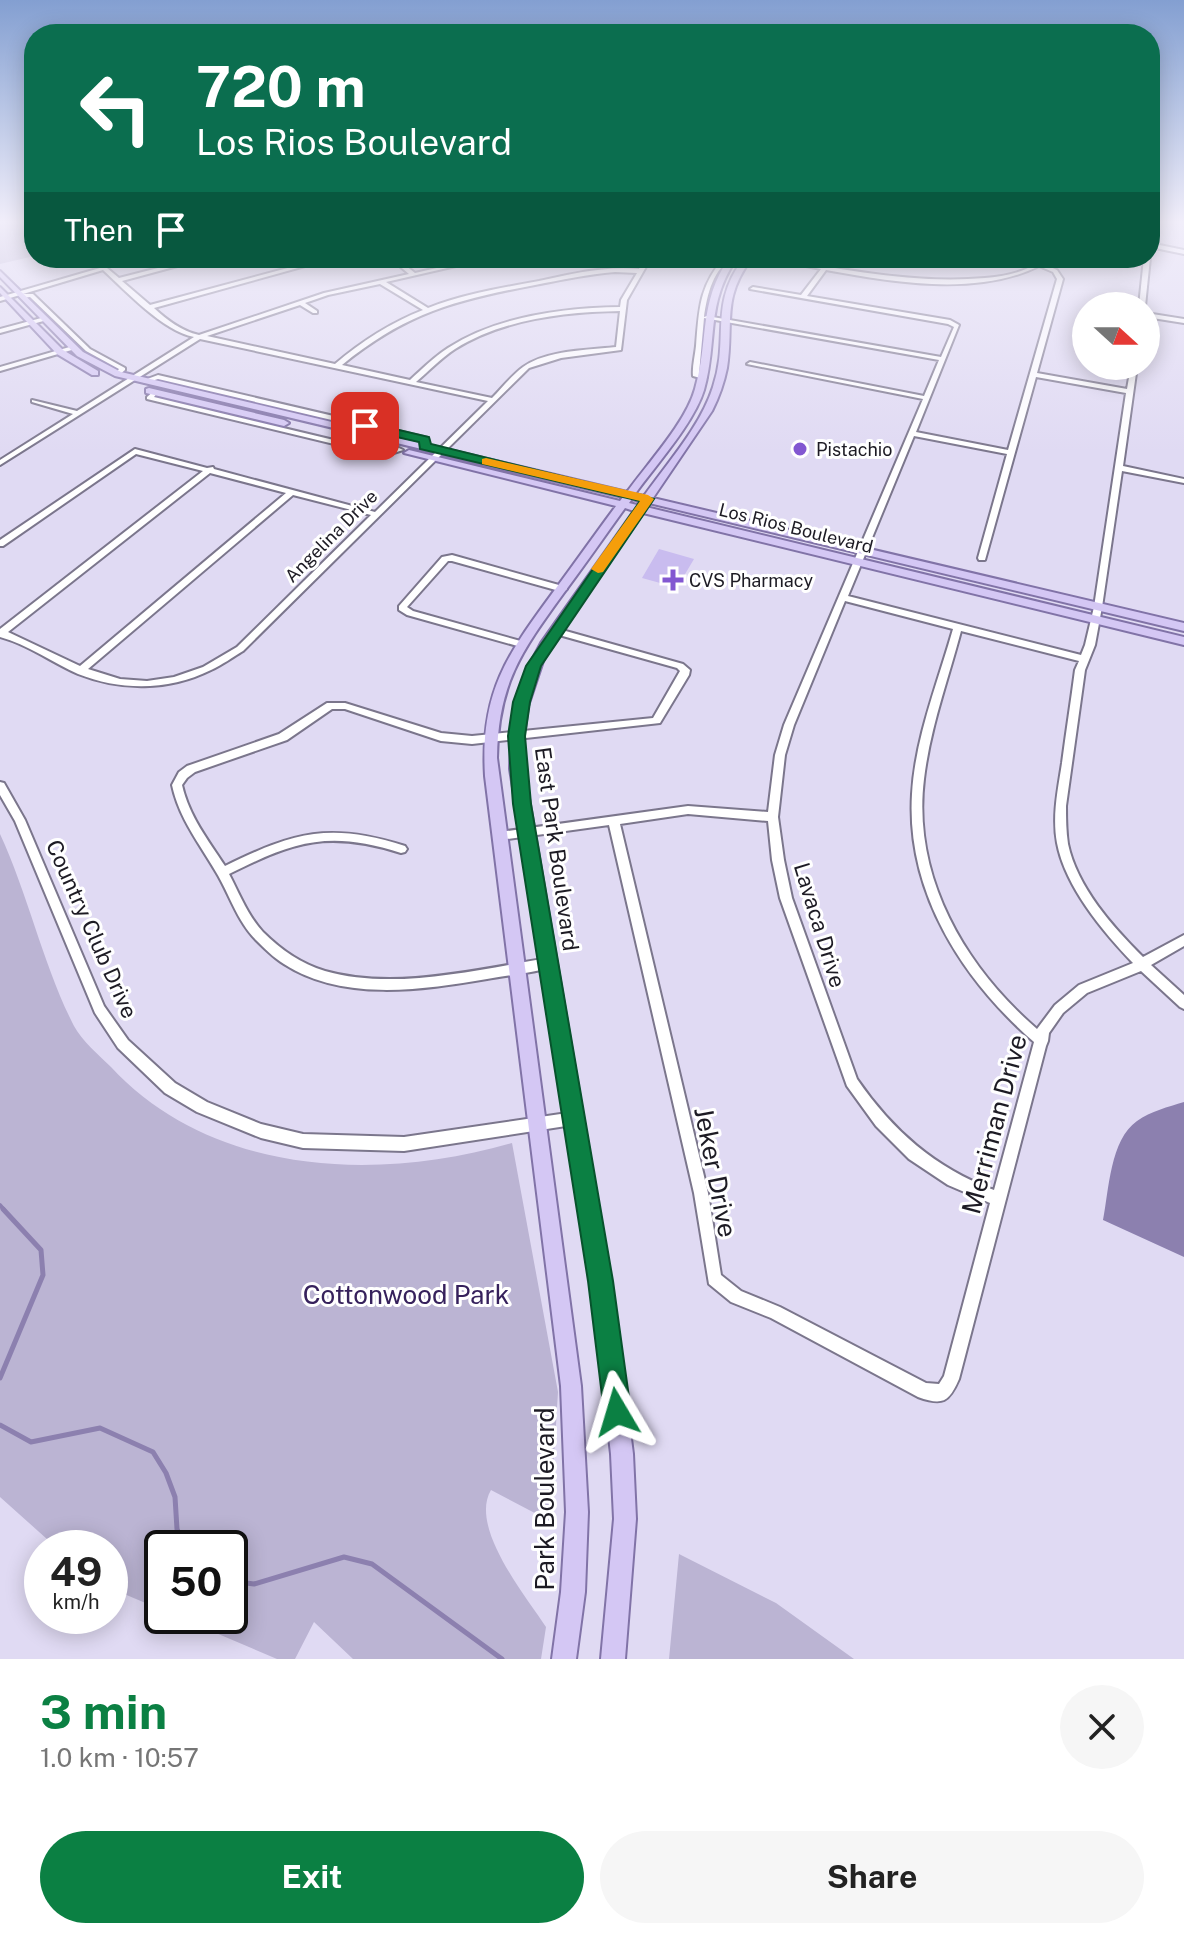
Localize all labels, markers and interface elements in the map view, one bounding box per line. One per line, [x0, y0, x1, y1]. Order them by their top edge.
text: 720 m [196, 54, 366, 120]
icon: left [64, 56, 168, 160]
text: Los Rios Boulevard [196, 121, 512, 163]
icon: arrive [149, 208, 193, 252]
text: Then [64, 212, 133, 248]
north arrow [1072, 292, 1160, 380]
map controls [1072, 292, 1160, 380]
pin [331, 392, 399, 460]
icon: arrive [343, 404, 387, 448]
place label: Pistachio [816, 439, 892, 460]
marker: Pistachio [791, 440, 809, 458]
street label: Angelina Drive [280, 485, 382, 587]
street label: Los Rios Boulevard [717, 499, 875, 557]
place label: CVS Pharmacy [689, 570, 813, 591]
marker: CVS Pharmacy [664, 571, 682, 589]
street label: East Park Boulevard [530, 745, 584, 953]
street label: Country Club Drive [41, 836, 143, 1022]
street label: Lavaca Drive [789, 859, 851, 991]
street label: Merriman Drive [955, 1031, 1033, 1217]
street label: Jeker Drive [688, 1104, 744, 1240]
park label: Cottonwood Park [303, 1279, 509, 1310]
position arrow [575, 1370, 659, 1454]
street label: Park Boulevard [529, 1407, 560, 1591]
speed limit sign: 50 [144, 1530, 248, 1634]
text: 49 [50, 1548, 102, 1595]
text: km/h [52, 1590, 100, 1614]
text: 3 min [40, 1683, 167, 1740]
button: close [1060, 1685, 1144, 1769]
text: 1.0 km · 10:57 [40, 1742, 199, 1773]
button: Exit [40, 1831, 584, 1923]
button: Share [600, 1831, 1144, 1923]

